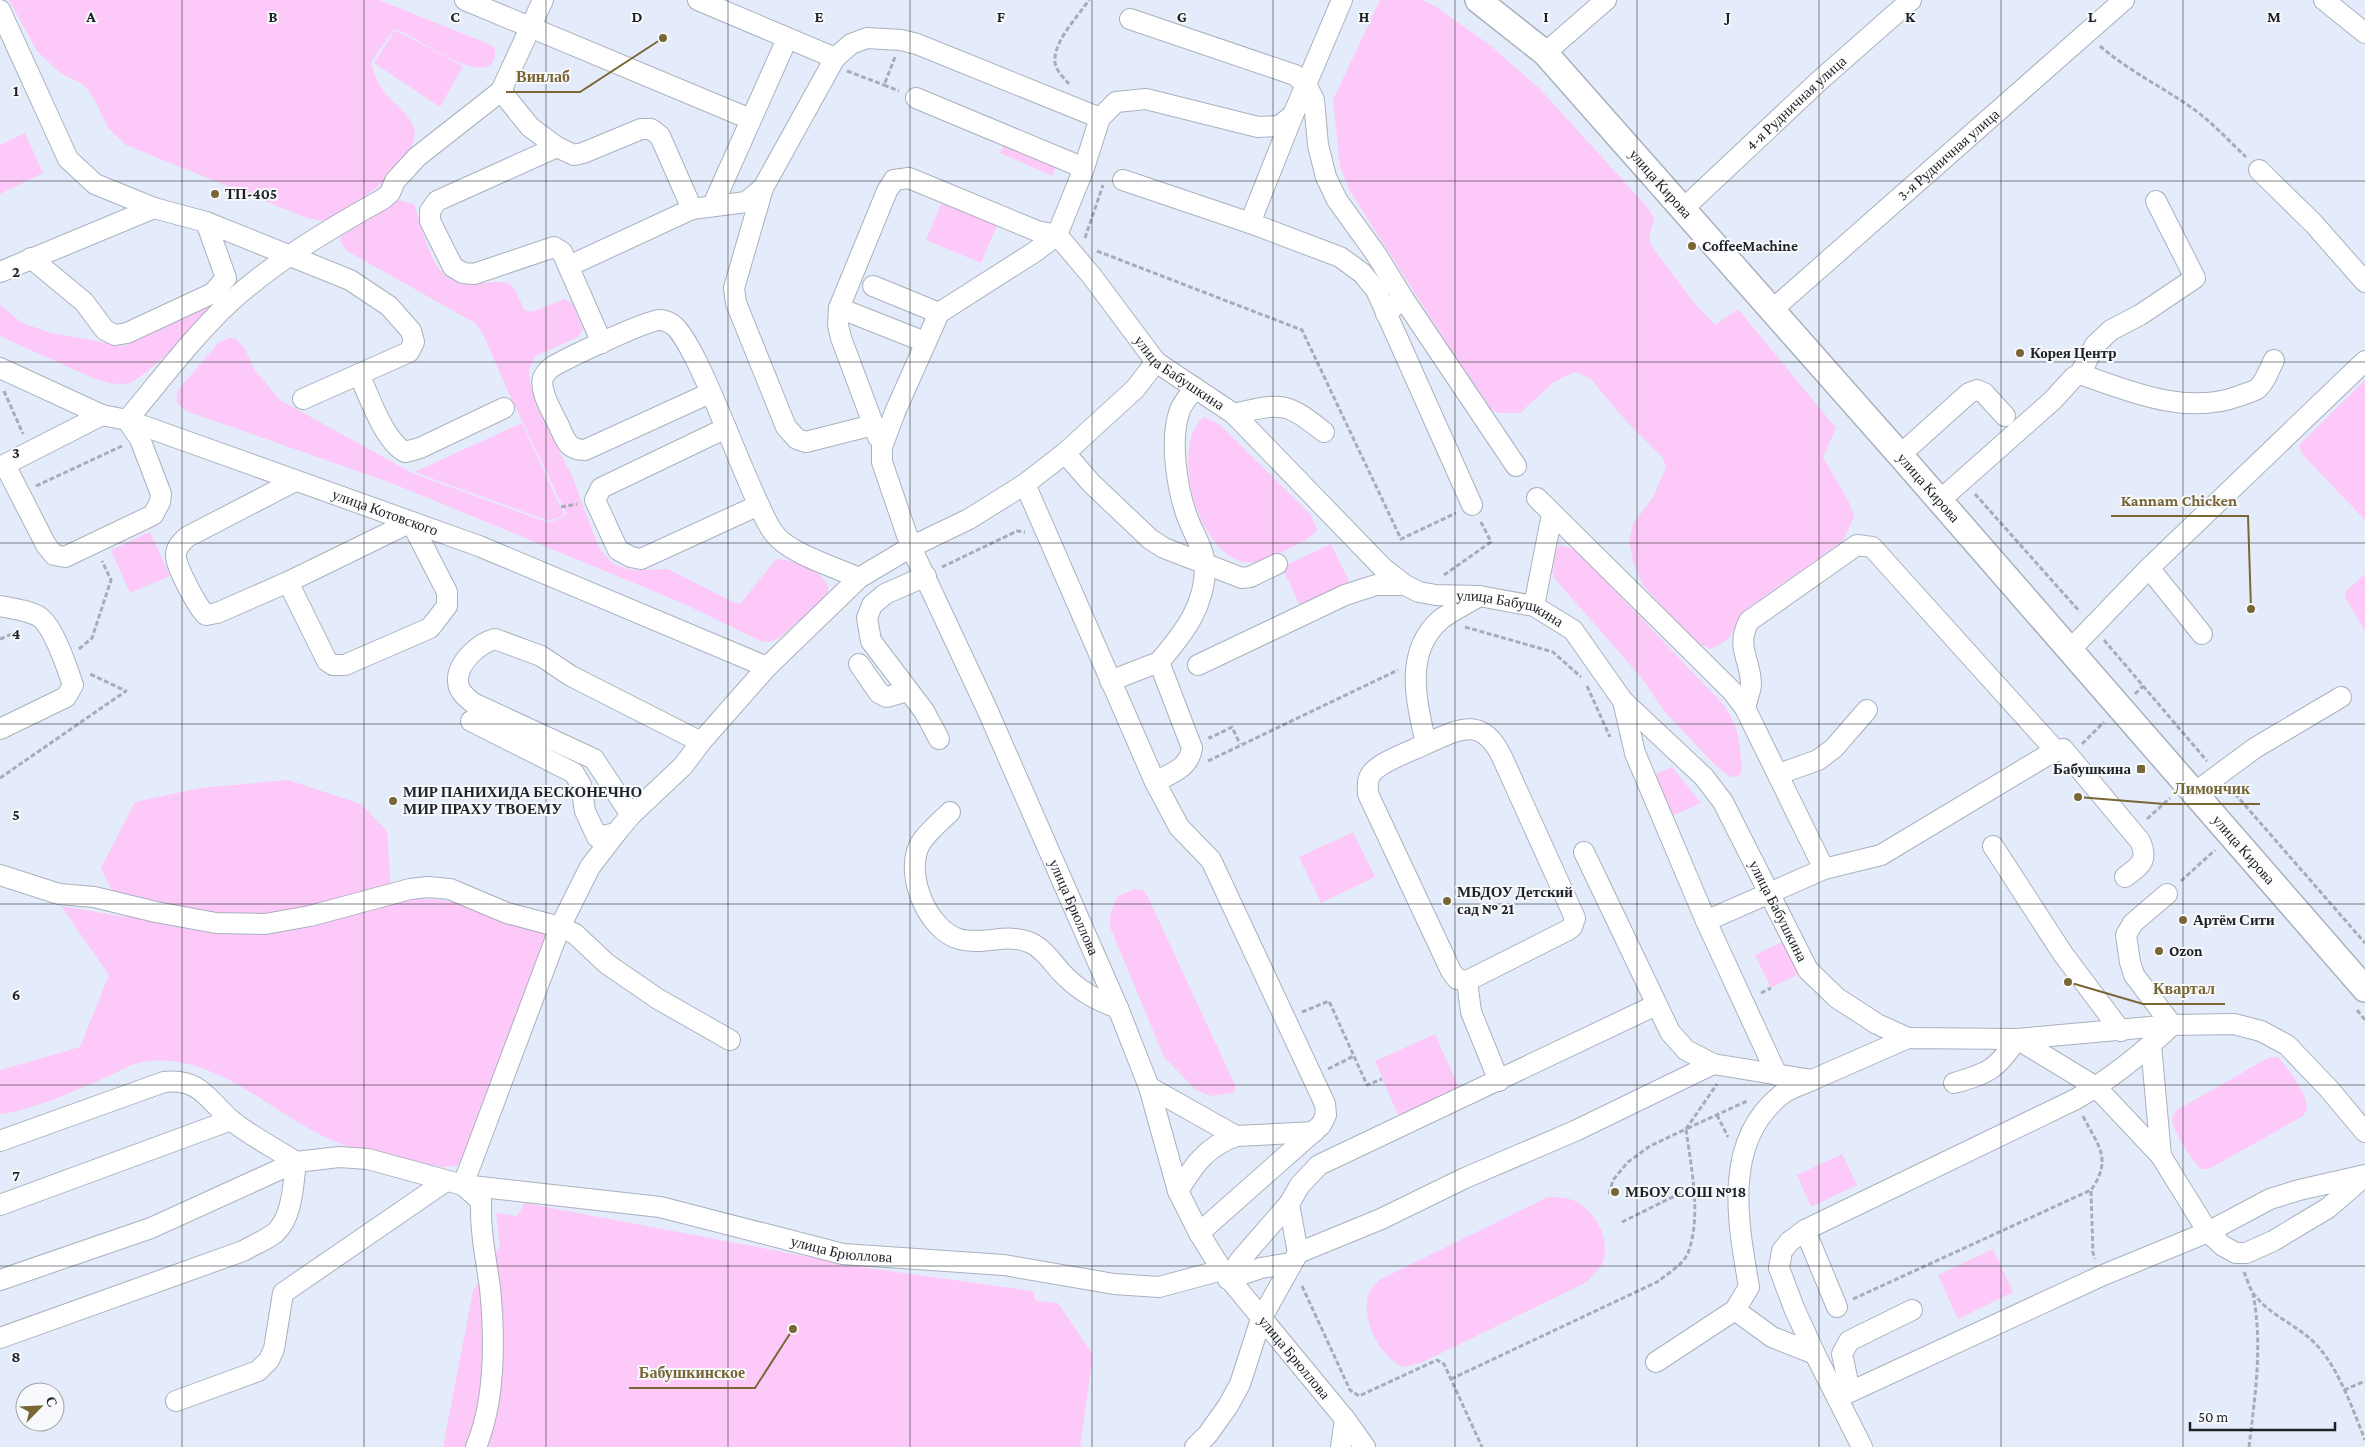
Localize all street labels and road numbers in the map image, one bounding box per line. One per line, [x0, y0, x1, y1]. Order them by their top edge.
street label: 4-я Рудничная улица [1743, 53, 1850, 153]
street label: 3-я Рудничная улица [1894, 106, 2003, 204]
street label: улица Кирова [1626, 146, 1695, 222]
street label: улица Бабушкина [1131, 333, 1228, 414]
street label: улица Кирова [1894, 450, 1963, 526]
street label: улица Котовского [330, 486, 440, 539]
street label: улица Бабушкина [1456, 587, 1566, 630]
street label: улица Кирова [2209, 812, 2278, 888]
street label: улица Брюллова [1046, 857, 1102, 958]
street label: улица Бабушкина [1746, 858, 1811, 965]
street label: улица Брюллова [789, 1233, 893, 1265]
street label: улица Брюллова [1255, 1313, 1333, 1403]

